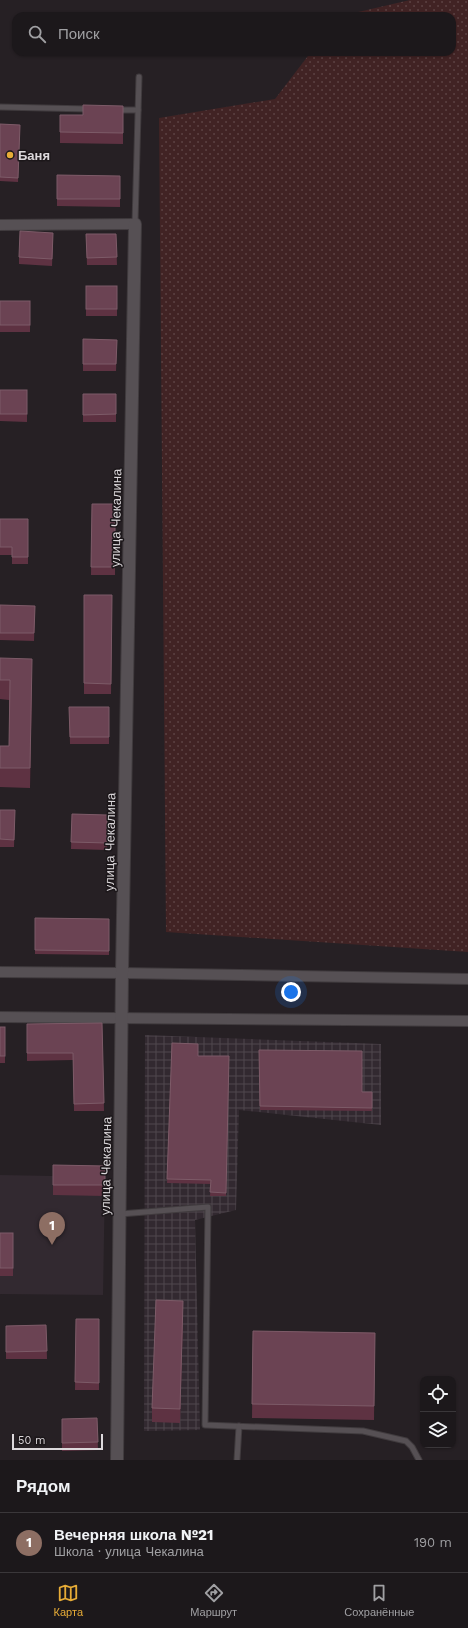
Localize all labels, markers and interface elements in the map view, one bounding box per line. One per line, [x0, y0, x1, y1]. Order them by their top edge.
search box [12, 12, 456, 56]
icon: search [26, 23, 48, 45]
text: Поиск [58, 25, 100, 43]
place label: Баня [18, 148, 50, 163]
marker: Баня [5, 150, 15, 160]
street label: улица Чекалина [108, 468, 124, 567]
street label: улица Чекалина [102, 792, 118, 891]
your location [281, 982, 301, 1002]
street label: улица Чекалина [98, 1116, 114, 1215]
pin: 1 [39, 1212, 65, 1245]
map controls [420, 1376, 456, 1448]
button: locate [420, 1376, 456, 1412]
button: layers [420, 1412, 456, 1448]
scale bar [12, 1432, 103, 1451]
text: 50 m [18, 1434, 45, 1447]
text: Рядом [16, 1476, 71, 1496]
text: Вечерняя школа №21 [54, 1526, 214, 1544]
text: 1 [26, 1535, 32, 1550]
text: 190 m [414, 1535, 452, 1550]
text: Школа · улица Чекалина [54, 1544, 204, 1559]
tab: Карта [54, 1582, 83, 1619]
tab: Маршрут [190, 1582, 237, 1619]
tab: Сохранённые [344, 1582, 414, 1619]

